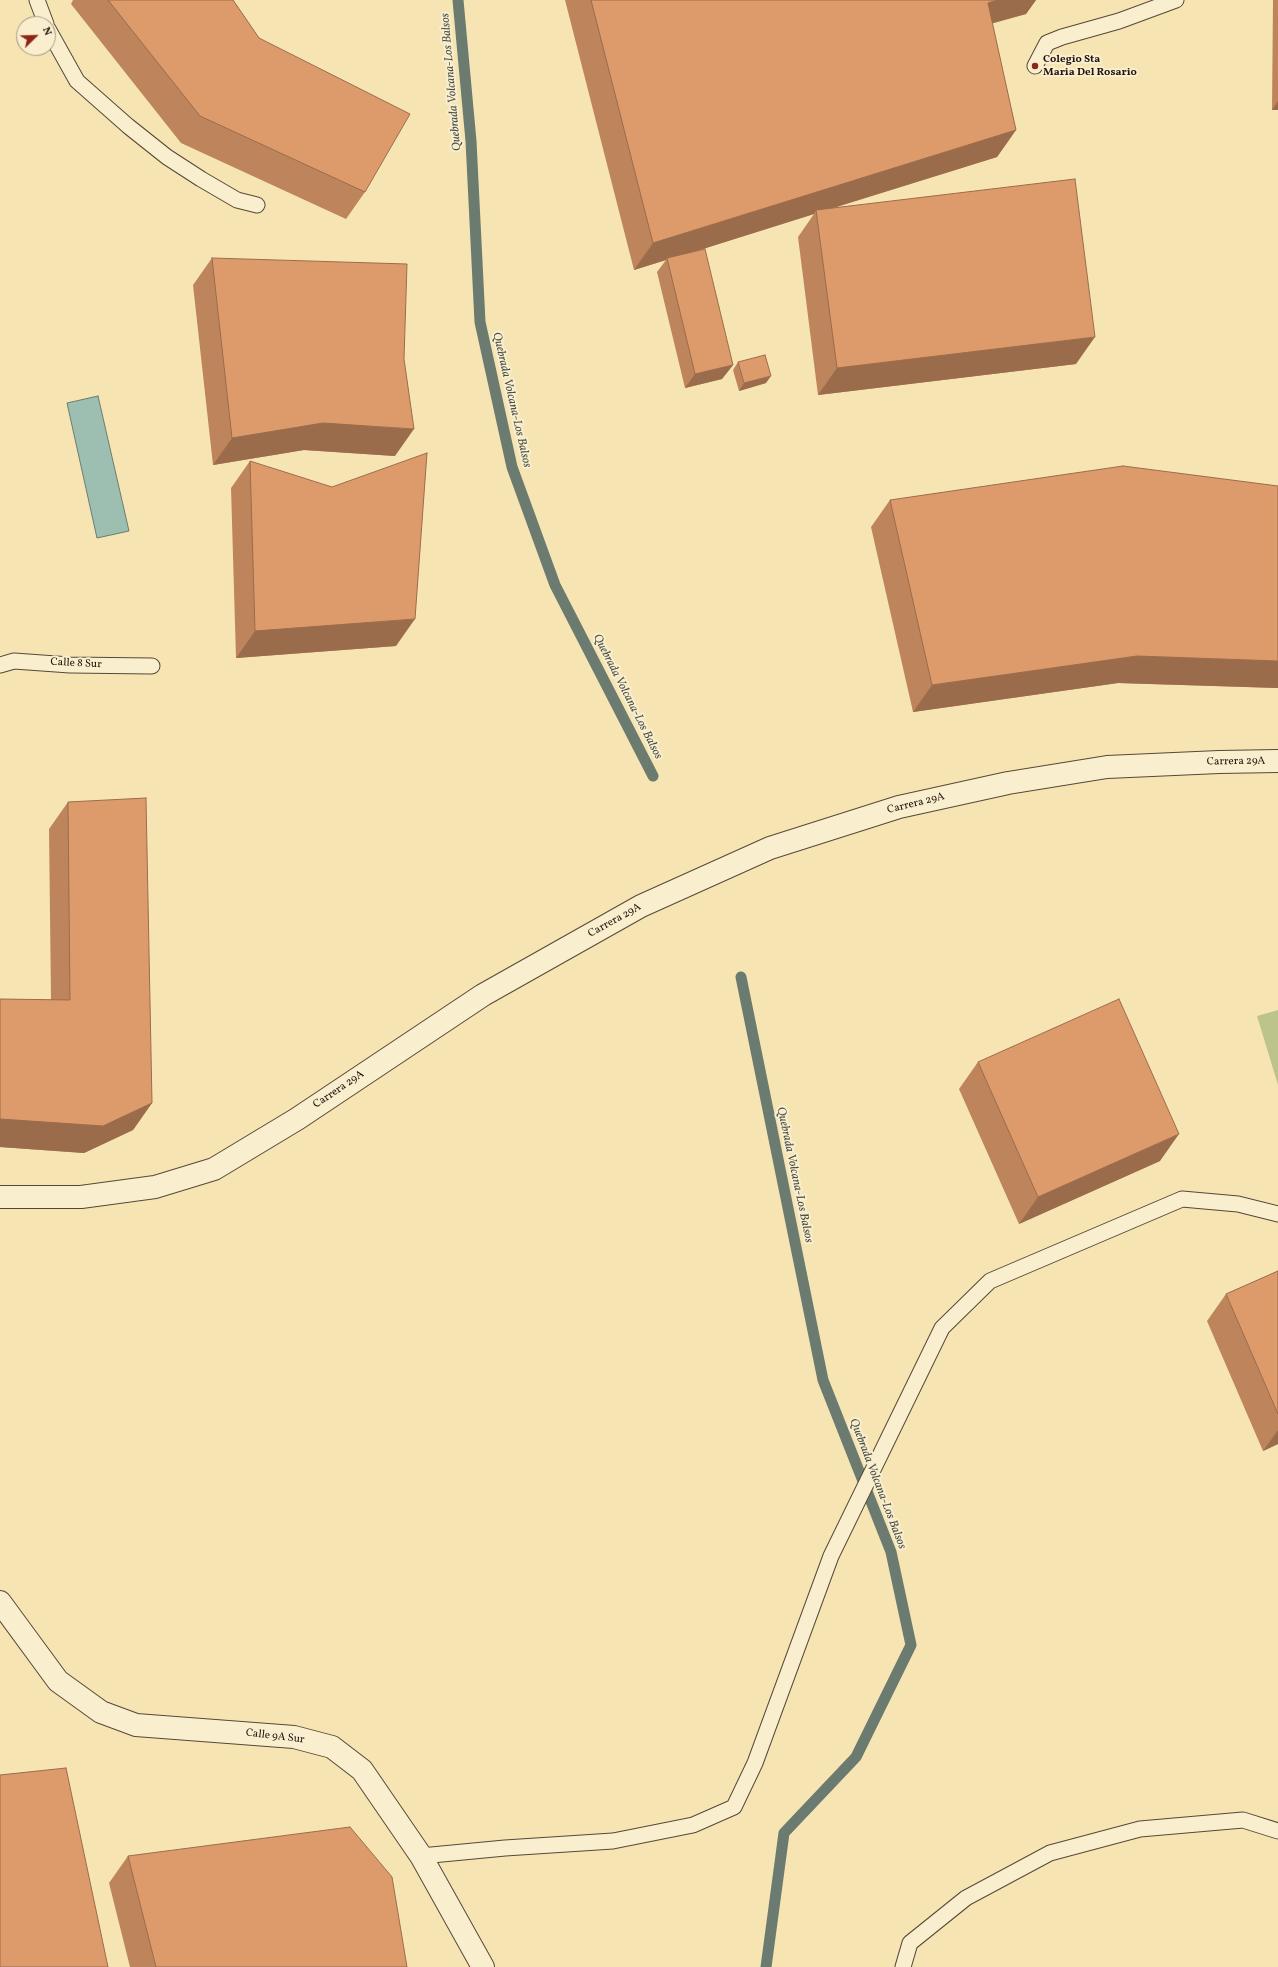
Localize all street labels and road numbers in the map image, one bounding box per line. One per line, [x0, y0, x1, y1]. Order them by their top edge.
street label: Calle 8 Sur [50, 656, 102, 672]
street label: Carrera 29A [1207, 755, 1265, 769]
street label: Carrera 29A [886, 791, 946, 817]
street label: Carrera 29A [586, 901, 644, 941]
street label: Carrera 29A [311, 1068, 367, 1112]
street label: Calle 9A Sur [245, 1727, 305, 1747]

